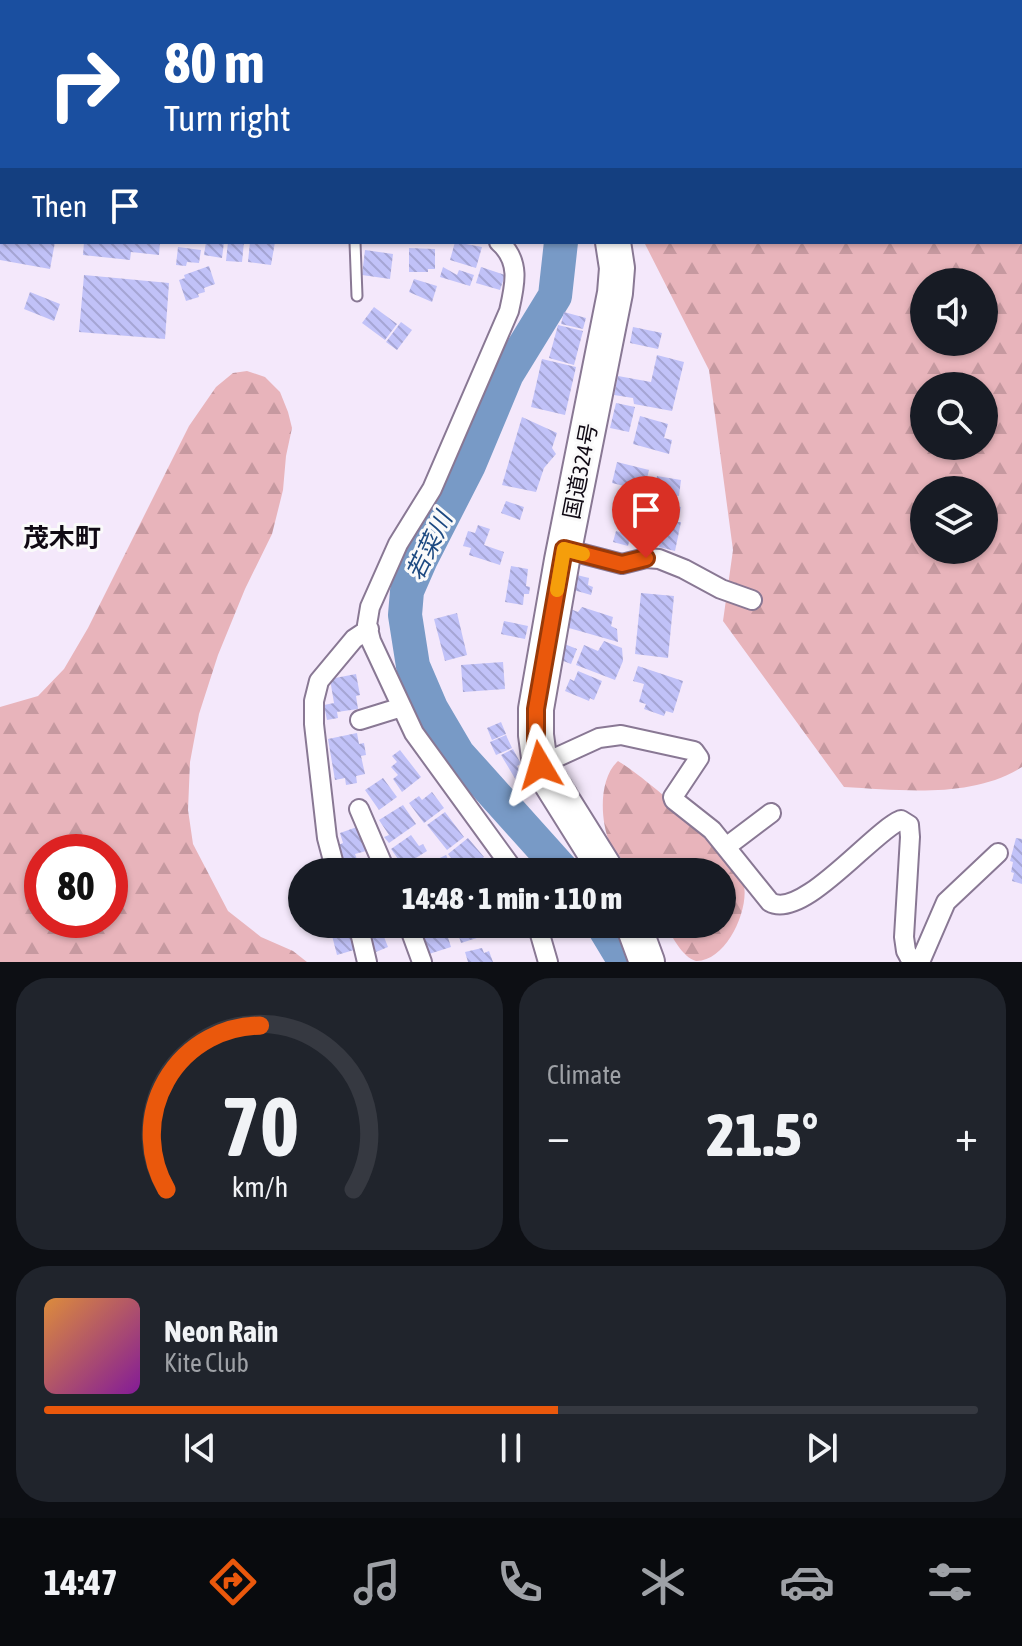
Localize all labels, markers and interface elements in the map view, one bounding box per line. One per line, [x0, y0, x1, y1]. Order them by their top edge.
text: 80 m [164, 31, 265, 95]
icon: right [32, 32, 136, 136]
text: Turn right [164, 97, 291, 139]
icon: arrive [103, 184, 147, 228]
text: Then [32, 189, 87, 223]
map controls [910, 268, 998, 564]
button: sound [910, 268, 998, 356]
button: search [910, 372, 998, 460]
street label: 国道324号 [558, 421, 602, 521]
pin [612, 476, 680, 558]
button: layers [910, 476, 998, 564]
icon: arrive [624, 488, 668, 532]
water label: 若菜川 [401, 505, 458, 584]
district label: 茂木町 [23, 523, 101, 553]
position arrow [498, 723, 582, 807]
speed limit sign: 80 [24, 834, 128, 938]
text: 14:48 · 1 min · 110 m [402, 881, 622, 915]
text: Climate [547, 1060, 621, 1090]
text: 70 [220, 1078, 299, 1174]
text: 21.5° [707, 1100, 818, 1169]
text: − [547, 1110, 570, 1160]
text: + [955, 1110, 978, 1160]
text: km/h [231, 1170, 288, 1203]
text: Neon Rain [164, 1314, 278, 1348]
text: Kite Club [164, 1348, 249, 1378]
icon: previous [178, 1426, 222, 1470]
icon: pause [489, 1426, 533, 1470]
icon: next [800, 1426, 844, 1470]
icon: directions [205, 1554, 261, 1610]
icon: music [349, 1554, 405, 1610]
icon: phone [492, 1554, 548, 1610]
icon: climate [635, 1554, 691, 1610]
icon: car [779, 1554, 835, 1610]
icon: filters [922, 1554, 978, 1610]
text: 14:47 [44, 1561, 118, 1603]

